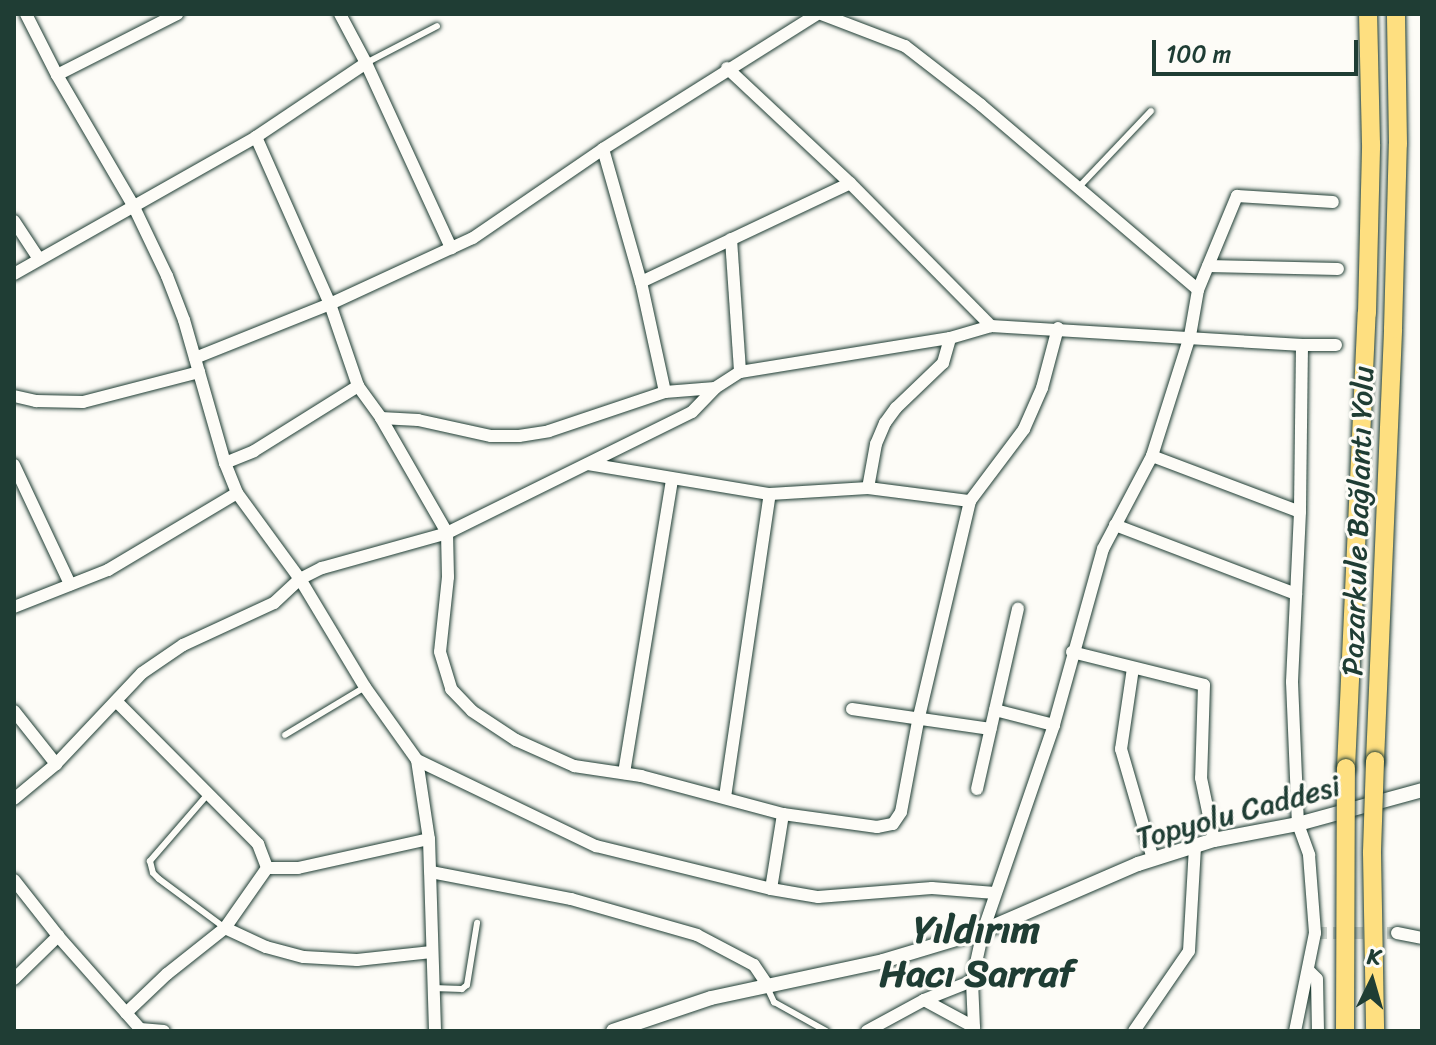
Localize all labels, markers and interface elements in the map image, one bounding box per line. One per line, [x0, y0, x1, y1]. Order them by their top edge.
scale bar [1156, 24, 1362, 74]
text: 100 m [1166, 33, 1231, 75]
street label: Pazarkule Bağlantı Yolu [1335, 366, 1381, 676]
street label: Topyolu Caddesi [1132, 767, 1344, 857]
district label: Yıldırım Hacı Sarraf [880, 907, 1074, 996]
text: K [1366, 937, 1382, 977]
north arrow [1332, 941, 1412, 1021]

